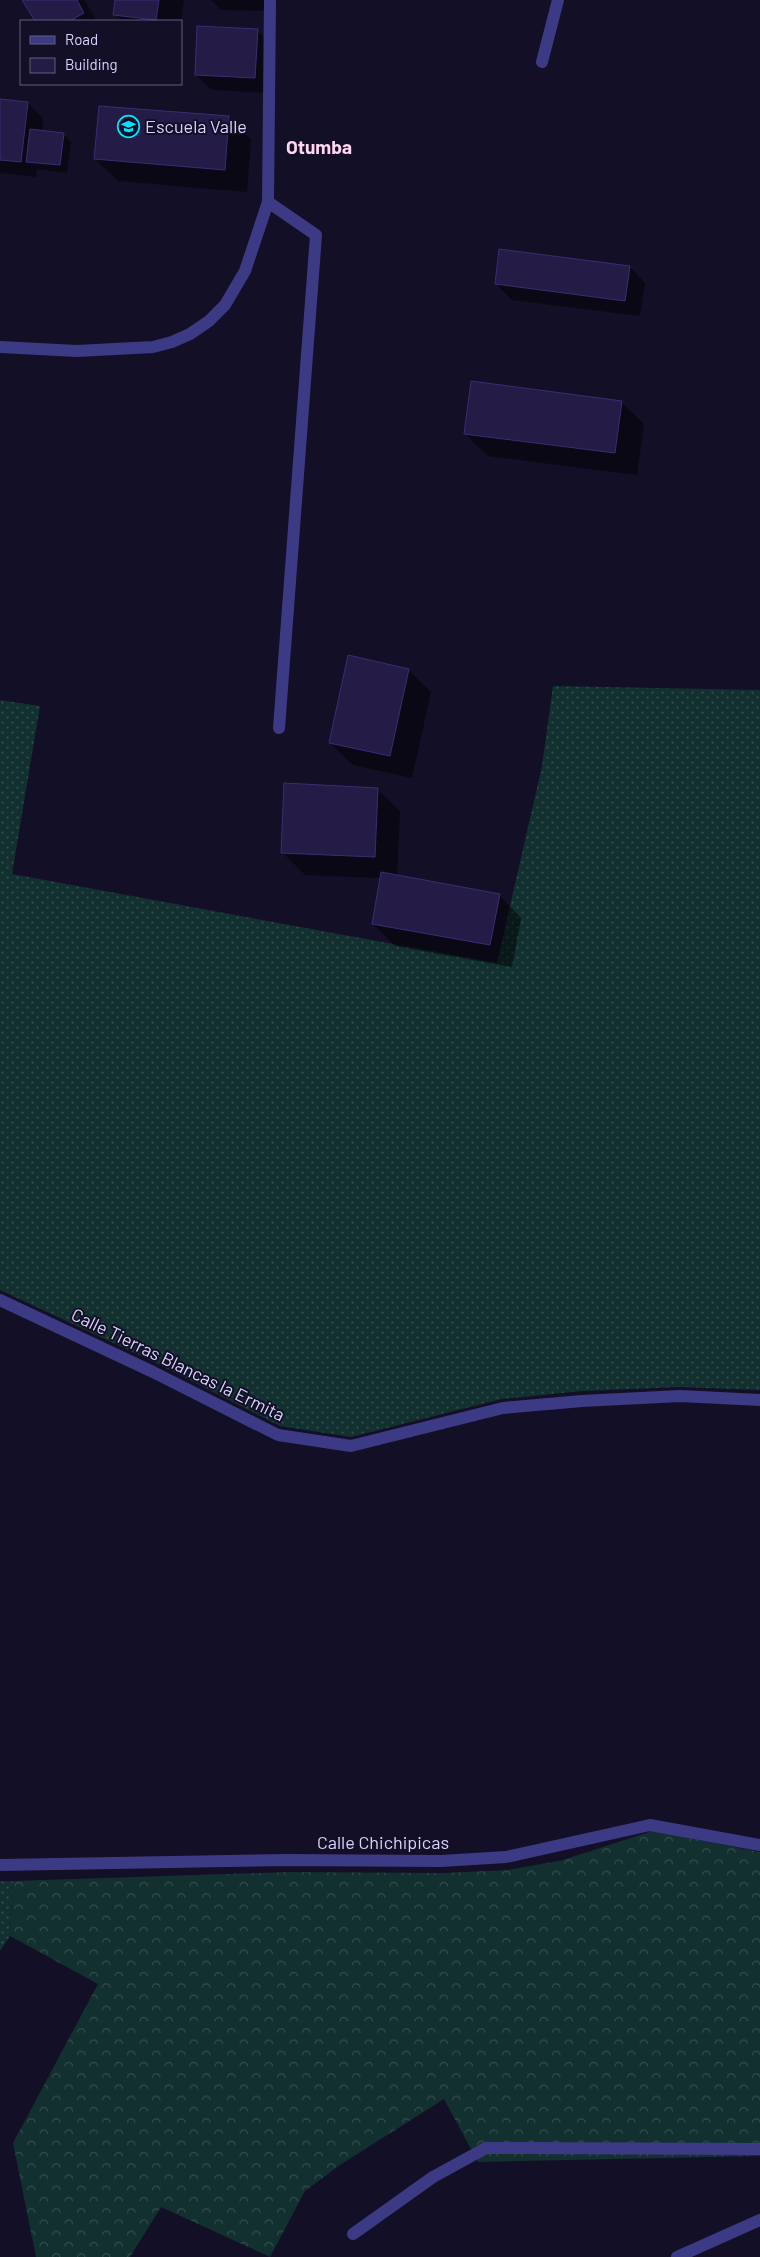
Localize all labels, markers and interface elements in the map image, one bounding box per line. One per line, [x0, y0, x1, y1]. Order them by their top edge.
legend [20, 20, 182, 85]
text: Road [65, 30, 98, 48]
text: Building [65, 55, 118, 73]
school or university icon: Escuela Valle [117, 115, 141, 139]
place label: Escuela Valle [145, 115, 247, 137]
district label: Otumba [286, 135, 352, 158]
street label: Calle Tierras Blancas la Ermita [68, 1303, 289, 1425]
street label: Calle Chichipicas [317, 1831, 449, 1853]

